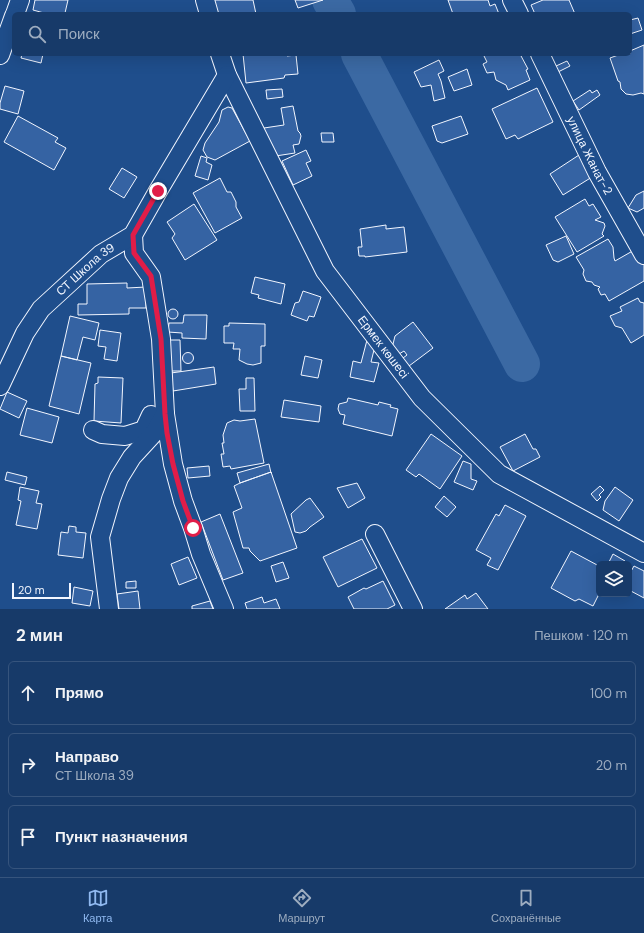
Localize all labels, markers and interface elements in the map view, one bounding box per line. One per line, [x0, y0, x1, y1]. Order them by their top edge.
search box [12, 12, 632, 56]
icon: search [26, 23, 48, 45]
text: Поиск [58, 24, 100, 44]
street label: улица Жанат-2 [563, 113, 616, 198]
route end [149, 182, 167, 200]
street label: СТ Школа 39 [53, 240, 118, 299]
street label: Ермек көшесі [354, 312, 412, 382]
route start [184, 519, 202, 537]
map controls [596, 561, 632, 597]
button: layers [596, 561, 632, 597]
scale bar [12, 581, 71, 600]
text: 20 m [18, 583, 44, 597]
text: 2 мин [16, 624, 63, 646]
text: Пешком · 120 m [534, 627, 628, 644]
icon: ahead [17, 682, 39, 704]
text: Прямо [55, 683, 104, 703]
text: 100 m [590, 685, 627, 702]
text: Направо [55, 747, 119, 767]
icon: right [17, 754, 39, 776]
text: 20 m [596, 757, 627, 774]
text: СТ Школа 39 [55, 767, 134, 784]
icon: arrive [17, 826, 39, 848]
text: Пункт назначения [55, 827, 188, 847]
tab: Карта [83, 887, 112, 925]
tab: Маршрут [278, 887, 325, 925]
tab: Сохранённые [491, 887, 561, 925]

